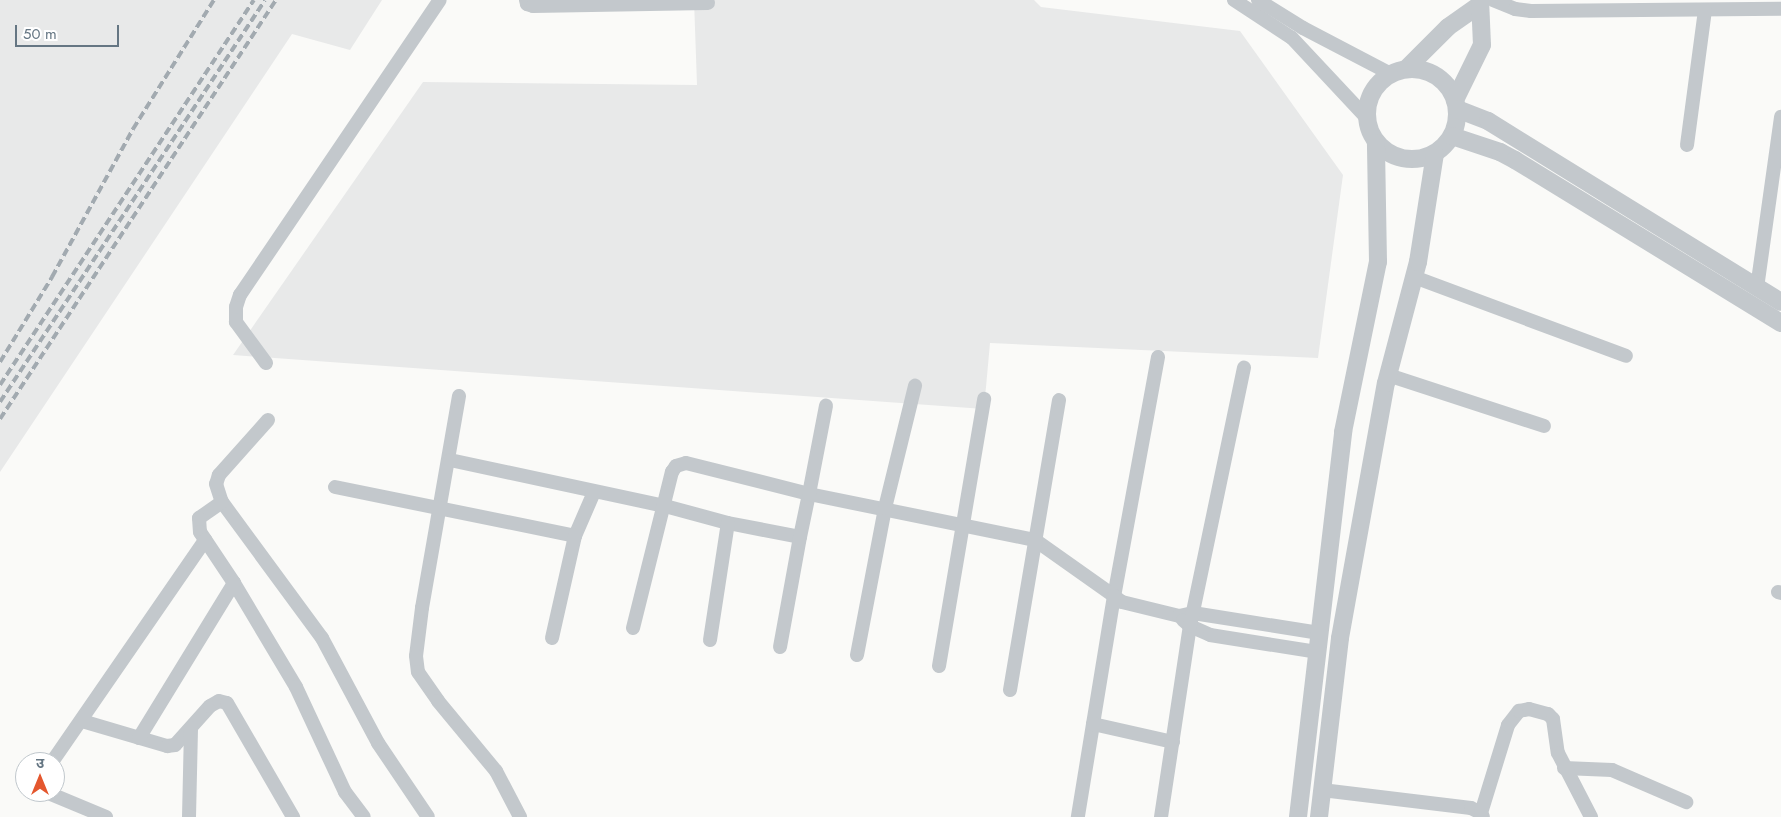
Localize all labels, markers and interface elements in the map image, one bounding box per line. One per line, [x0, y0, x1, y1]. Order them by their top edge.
scale bar [18, 15, 121, 47]
text: 50 m [23, 23, 57, 45]
north arrow [15, 752, 65, 802]
text: उ [36, 753, 44, 773]

